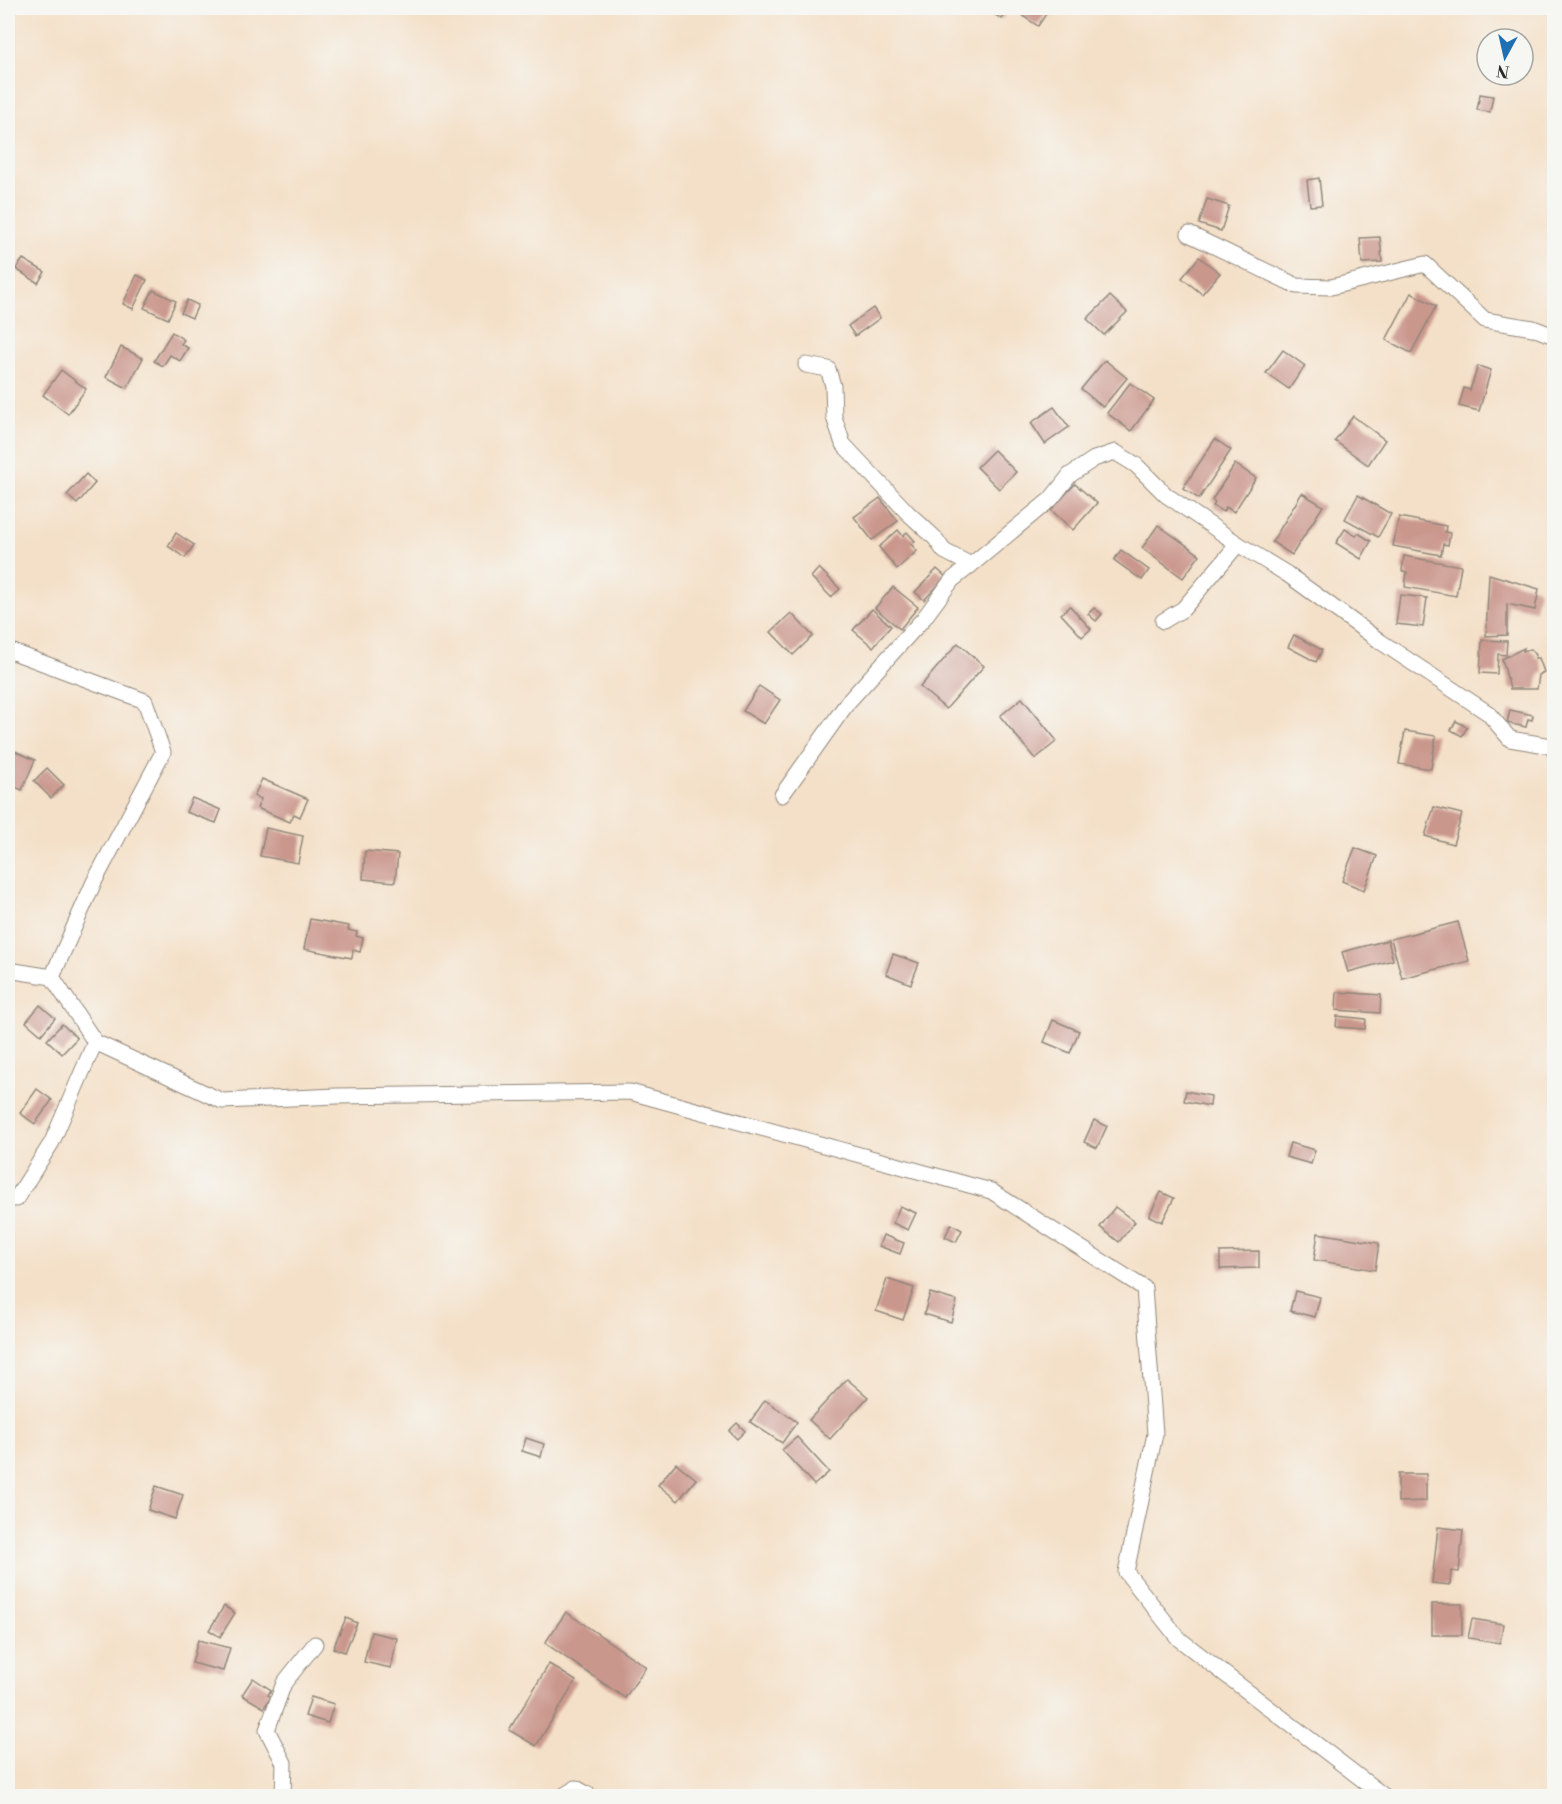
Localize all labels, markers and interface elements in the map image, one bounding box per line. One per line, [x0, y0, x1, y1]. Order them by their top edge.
north arrow [1475, 27, 1535, 87]
text: N [1495, 60, 1511, 82]

